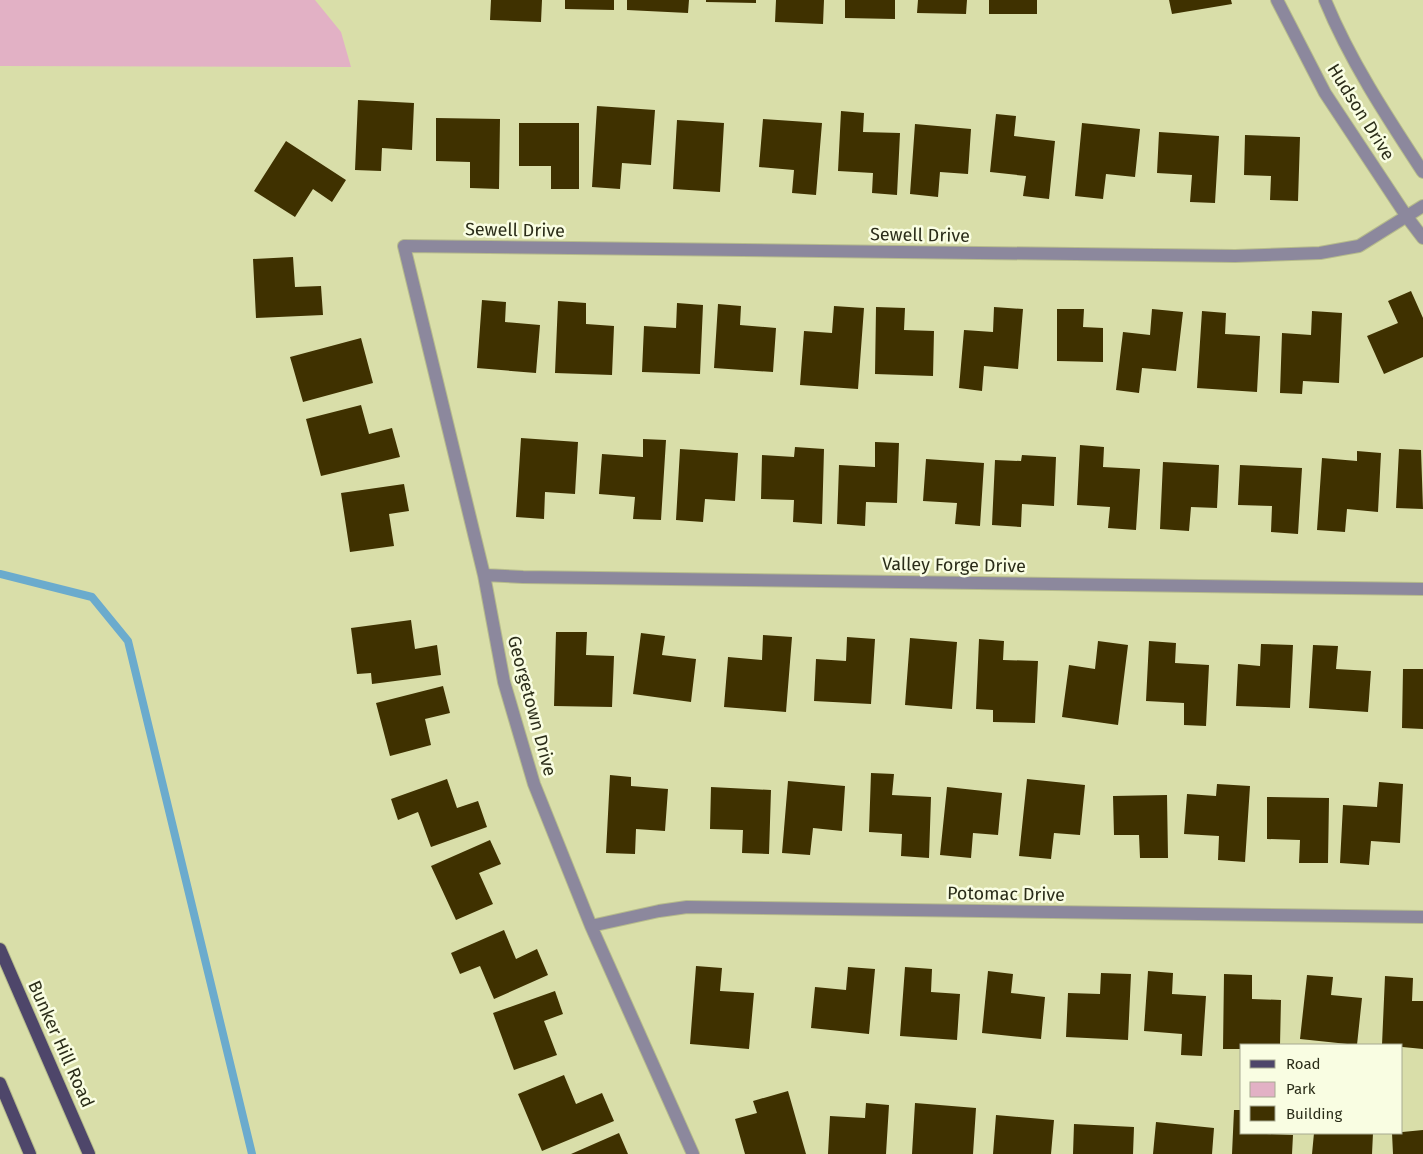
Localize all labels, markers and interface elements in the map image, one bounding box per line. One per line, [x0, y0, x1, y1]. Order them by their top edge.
street label: Hudson Drive [1323, 60, 1399, 164]
street label: Sewell Drive [465, 218, 565, 242]
street label: Sewell Drive [870, 223, 970, 247]
street label: Valley Forge Drive [882, 553, 1026, 577]
street label: Georgetown Drive [503, 633, 561, 779]
street label: Potomac Drive [947, 882, 1065, 906]
street label: Bunker Hill Road [23, 977, 99, 1111]
legend [1240, 1044, 1403, 1134]
text: Road [1286, 1055, 1321, 1073]
text: Park [1286, 1080, 1316, 1098]
text: Building [1286, 1105, 1342, 1123]

